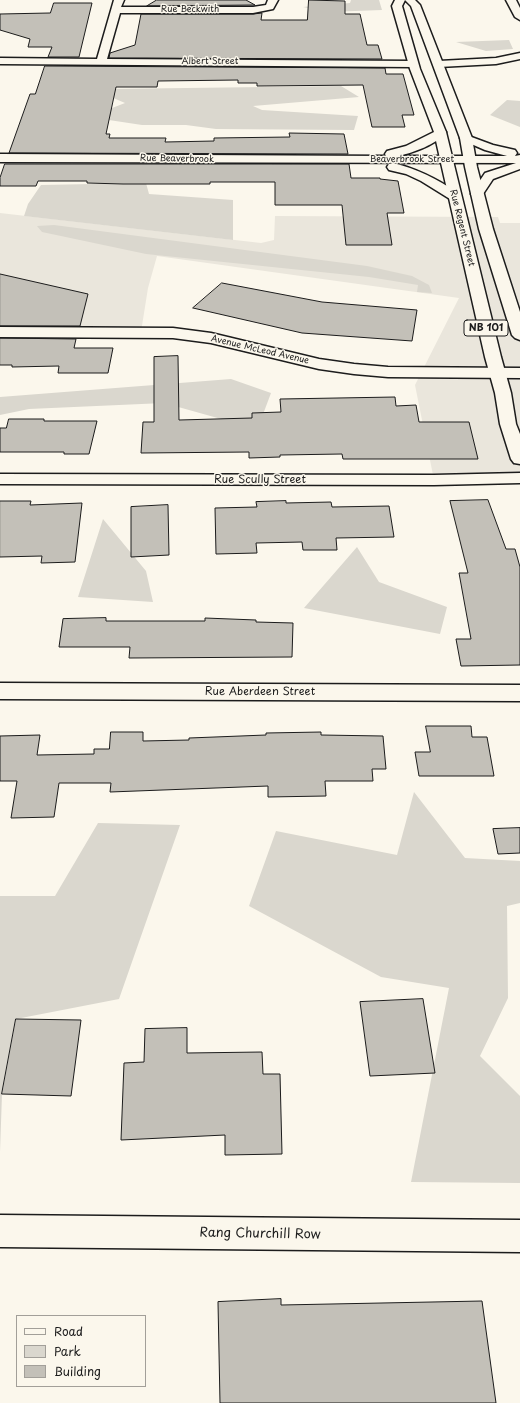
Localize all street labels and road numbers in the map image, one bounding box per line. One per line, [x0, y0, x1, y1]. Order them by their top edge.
street label: Rue Beckwith [161, 5, 219, 15]
street label: Albert Street [181, 57, 239, 67]
street label: Rue Beaverbrook [140, 153, 214, 165]
street label: Beaverbrook Street [370, 155, 454, 165]
street label: Rue Regent Street [447, 188, 477, 268]
road number: NB 101 [464, 320, 508, 336]
street label: Avenue McLeod Avenue [210, 333, 310, 367]
street label: Rue Scully Street [214, 473, 306, 487]
street label: Rue Aberdeen Street [205, 685, 315, 699]
street label: Rang Churchill Row [199, 1225, 321, 1243]

